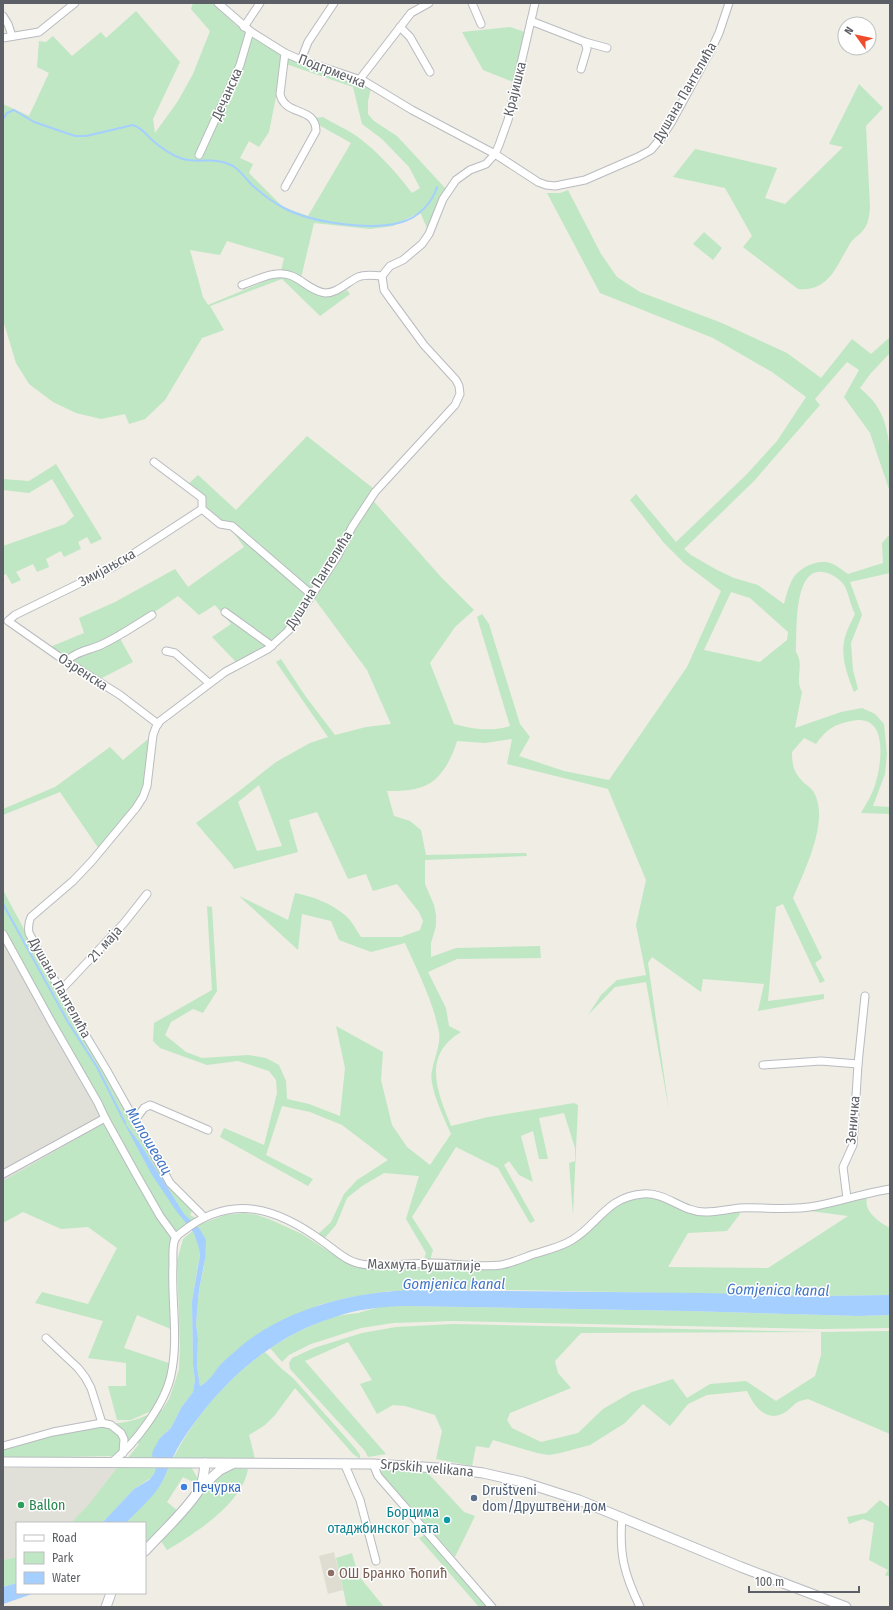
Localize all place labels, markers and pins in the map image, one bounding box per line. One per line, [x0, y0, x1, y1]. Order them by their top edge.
place label: Печурка [192, 1479, 241, 1496]
marker: Печурка [179, 1482, 189, 1492]
place label: Društveni dom/Друштвени дом [482, 1482, 606, 1515]
marker: Društveni dom/Друштвени дом [469, 1493, 479, 1503]
place label: Ballon [29, 1497, 65, 1514]
marker: Ballon [16, 1500, 26, 1510]
place label: Борцима отаджбинског рата [327, 1504, 439, 1537]
marker: Борцима отаджбинског рата [442, 1515, 452, 1525]
place label: ОШ Бранко Ћопић [339, 1565, 448, 1582]
marker: ОШ Бранко Ћопић [326, 1568, 336, 1578]

